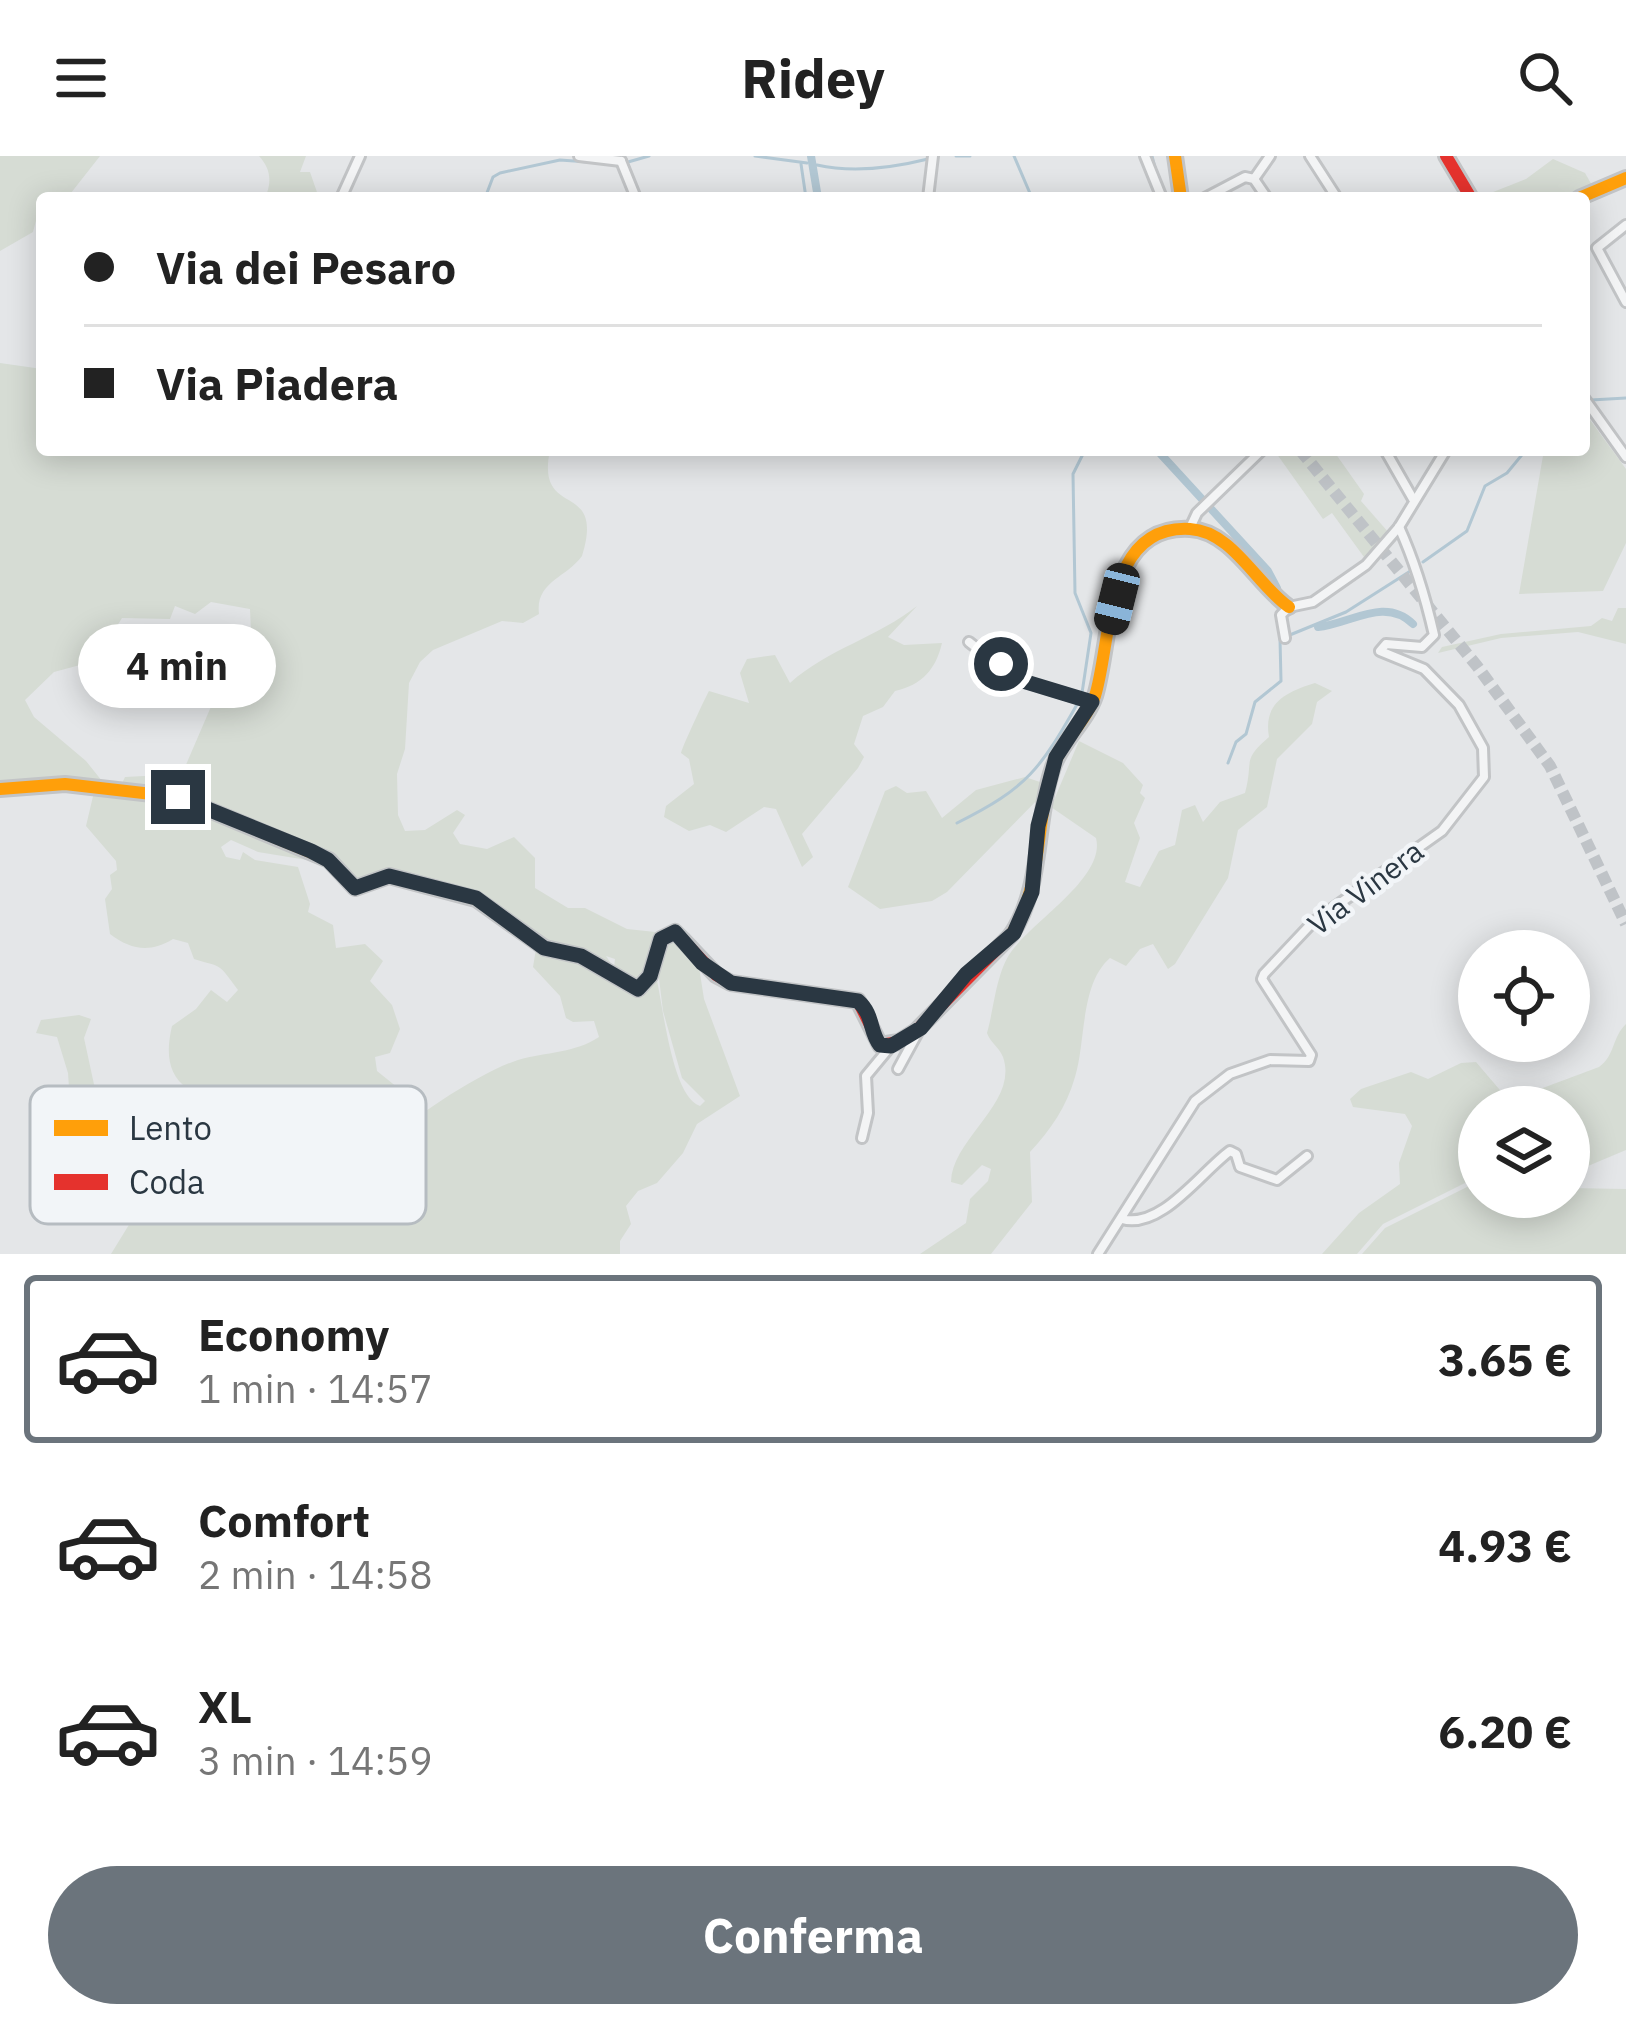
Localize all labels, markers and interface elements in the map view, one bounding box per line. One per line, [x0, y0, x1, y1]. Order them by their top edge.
text: Ridey [741, 43, 885, 113]
icon: menu [48, 45, 114, 111]
icon: search [1512, 45, 1578, 111]
text: Via dei Pesaro [156, 238, 456, 296]
text: Via Piadera [156, 354, 398, 412]
car [1091, 560, 1143, 638]
callout: 4 min [79, 623, 277, 707]
route start [974, 637, 1028, 691]
text: 4 min [126, 640, 228, 691]
route end [151, 770, 205, 824]
street label: Via Vinera [1299, 831, 1431, 943]
map controls [1458, 930, 1590, 1218]
button: locate [1458, 930, 1590, 1062]
legend [30, 1086, 426, 1224]
button: layers [1458, 1086, 1590, 1218]
text: Lento [129, 1106, 212, 1149]
text: Coda [129, 1160, 205, 1203]
icon: car [54, 1305, 162, 1413]
text: Economy [198, 1305, 389, 1363]
text: 3.65 € [1438, 1330, 1572, 1388]
text: 1 min · 14:57 [198, 1363, 433, 1414]
icon: car [54, 1491, 162, 1599]
text: Comfort [198, 1491, 370, 1549]
text: 4.93 € [1438, 1516, 1572, 1574]
text: 2 min · 14:58 [198, 1549, 433, 1600]
icon: car [54, 1677, 162, 1785]
text: XL [198, 1677, 252, 1735]
text: 6.20 € [1438, 1702, 1572, 1760]
text: 3 min · 14:59 [198, 1735, 433, 1786]
button: Conferma [48, 1866, 1578, 2004]

